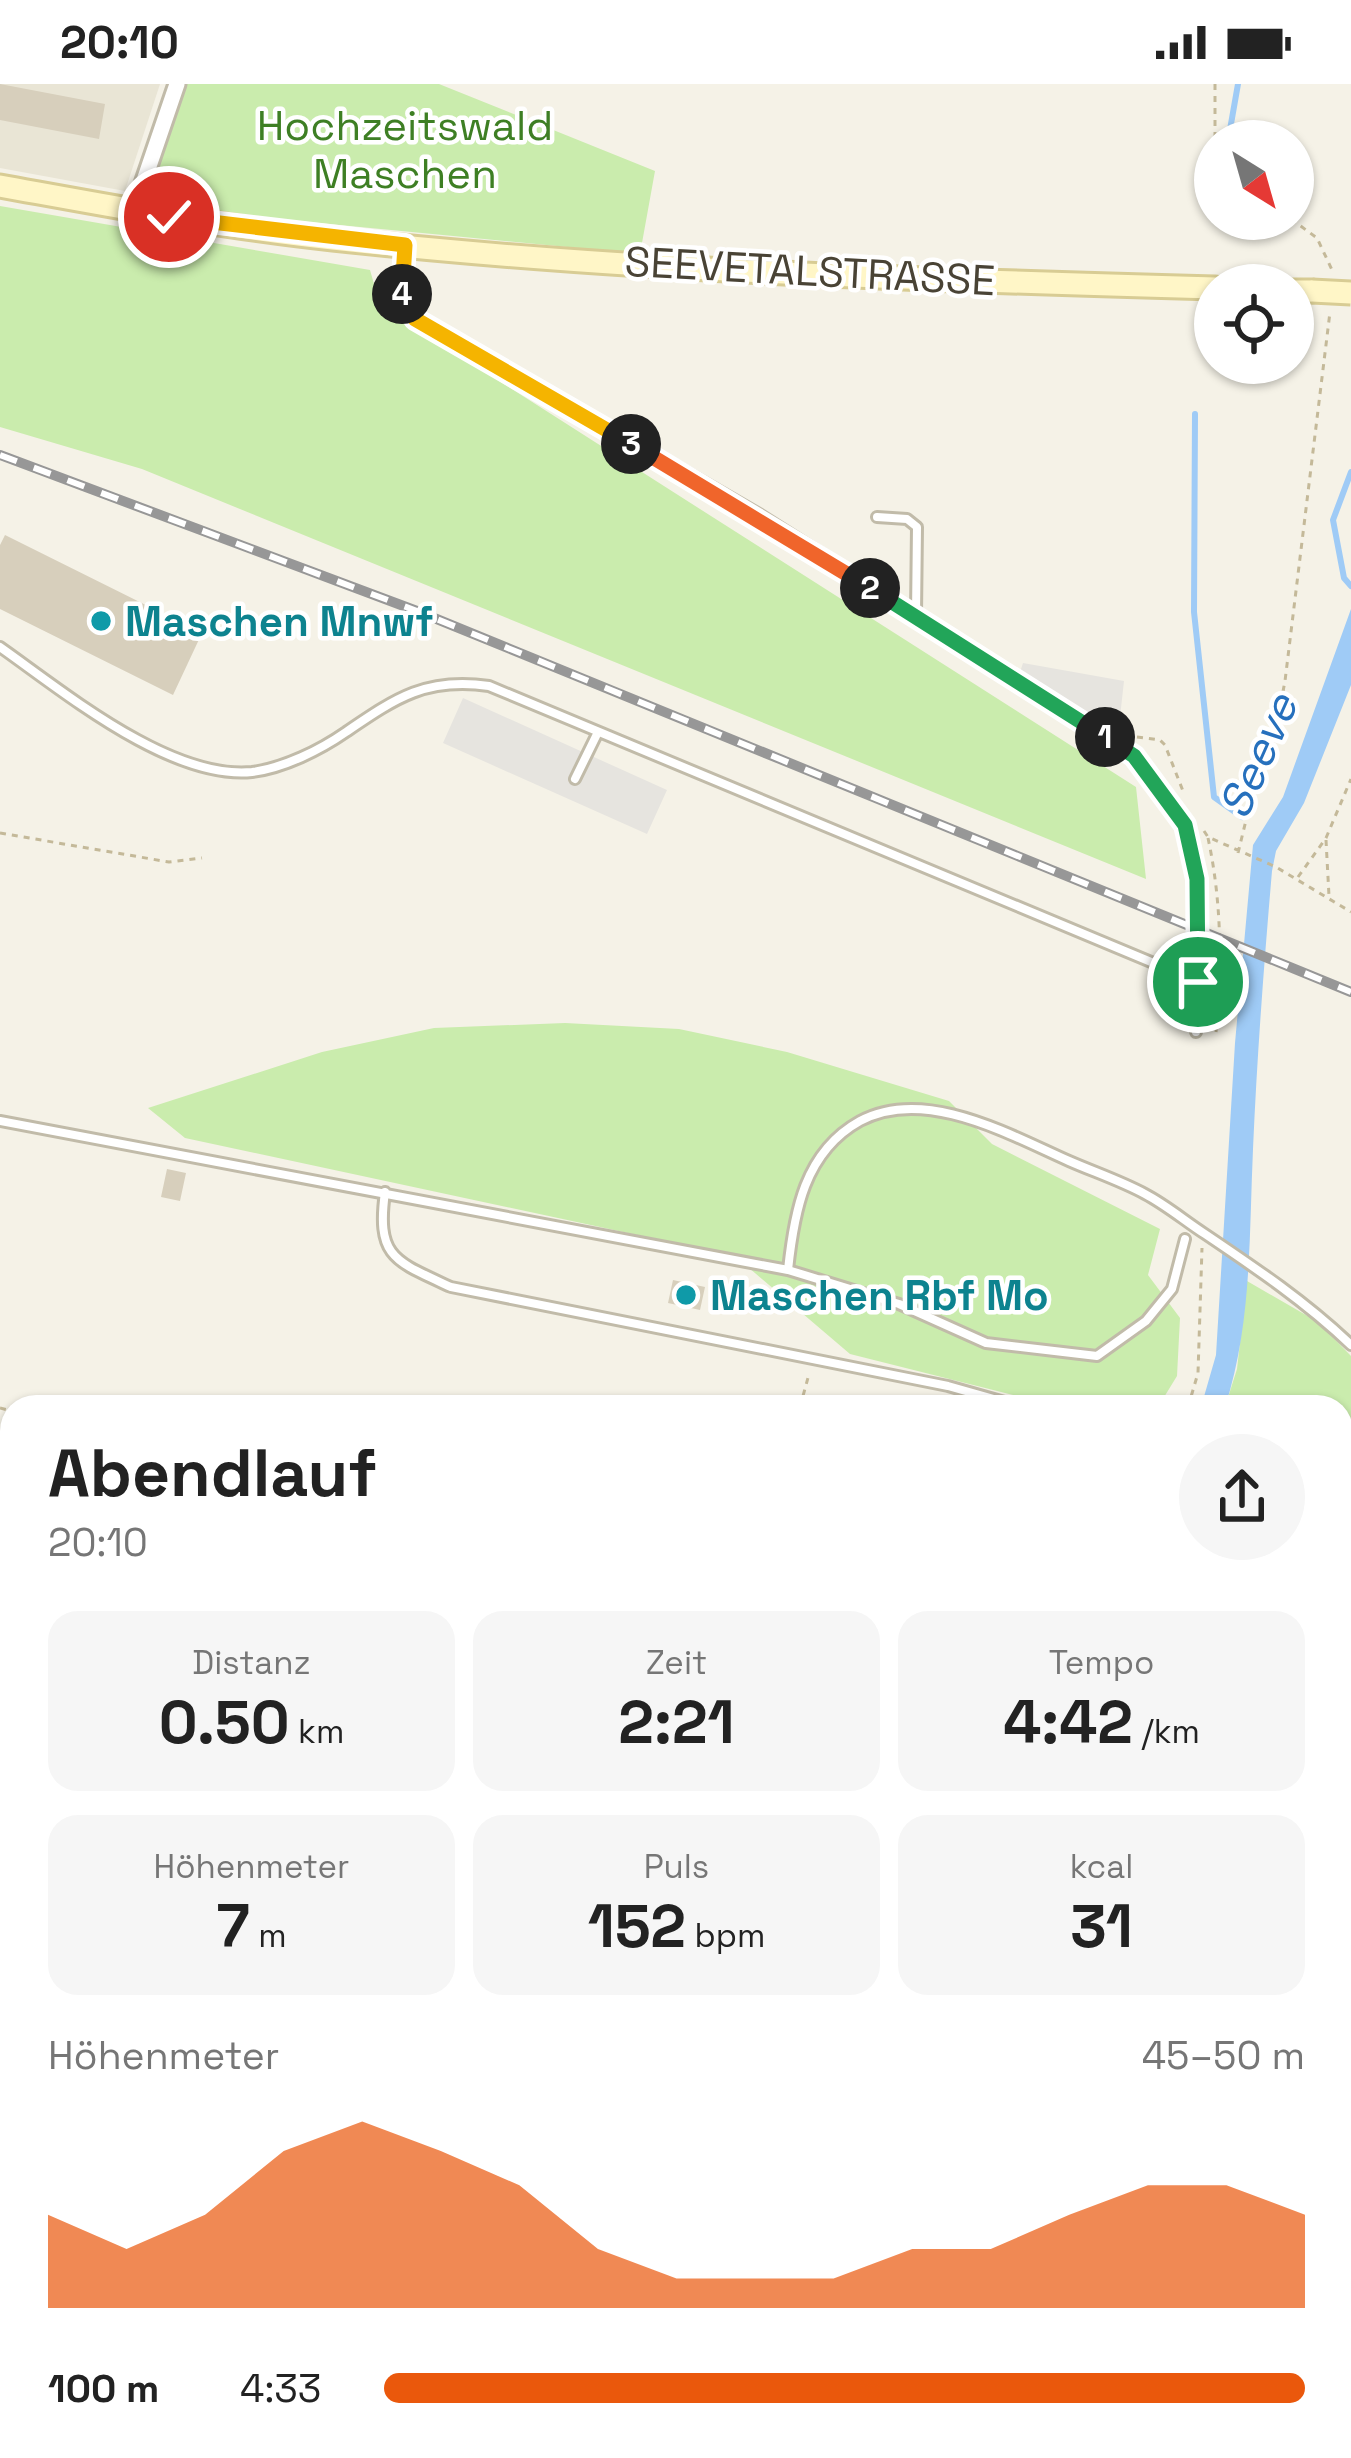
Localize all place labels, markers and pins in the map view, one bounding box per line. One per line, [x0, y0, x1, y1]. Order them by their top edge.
pin [118, 166, 220, 268]
pin: 4 [372, 264, 432, 324]
pin: 3 [601, 414, 661, 474]
pin: 2 [840, 558, 900, 618]
place label: Maschen Mnwf [125, 595, 434, 648]
marker: Maschen Mnwf [88, 608, 114, 634]
pin: 1 [1075, 707, 1135, 767]
pin [1147, 931, 1249, 1033]
place label: Maschen Rbf Mo [710, 1269, 1049, 1322]
marker: Maschen Rbf Mo [673, 1282, 699, 1308]

